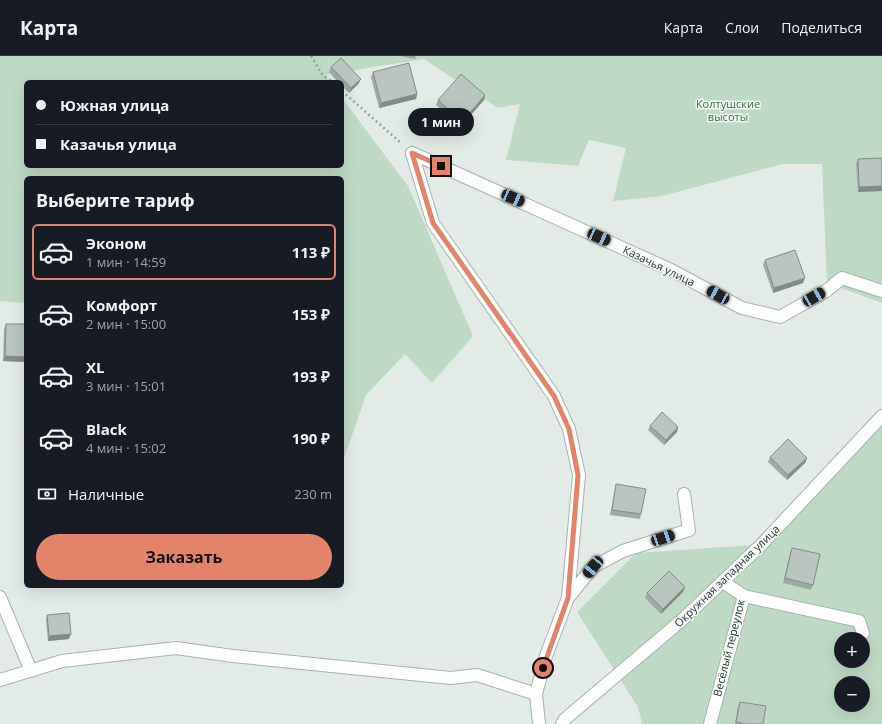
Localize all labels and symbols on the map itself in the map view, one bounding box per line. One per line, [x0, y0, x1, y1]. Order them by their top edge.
park label: Колтушские высоты [696, 96, 760, 124]
callout: 1 мин [408, 108, 474, 136]
route end [432, 157, 450, 175]
car [500, 188, 526, 208]
car [586, 227, 612, 247]
street label: Казачья улица [621, 242, 698, 289]
car [705, 284, 731, 306]
car [801, 286, 827, 308]
street label: Окружная западная улица [671, 521, 783, 630]
car [650, 529, 676, 547]
car [581, 554, 605, 580]
street label: Весёлый переулок [709, 598, 748, 698]
route start [534, 659, 552, 677]

